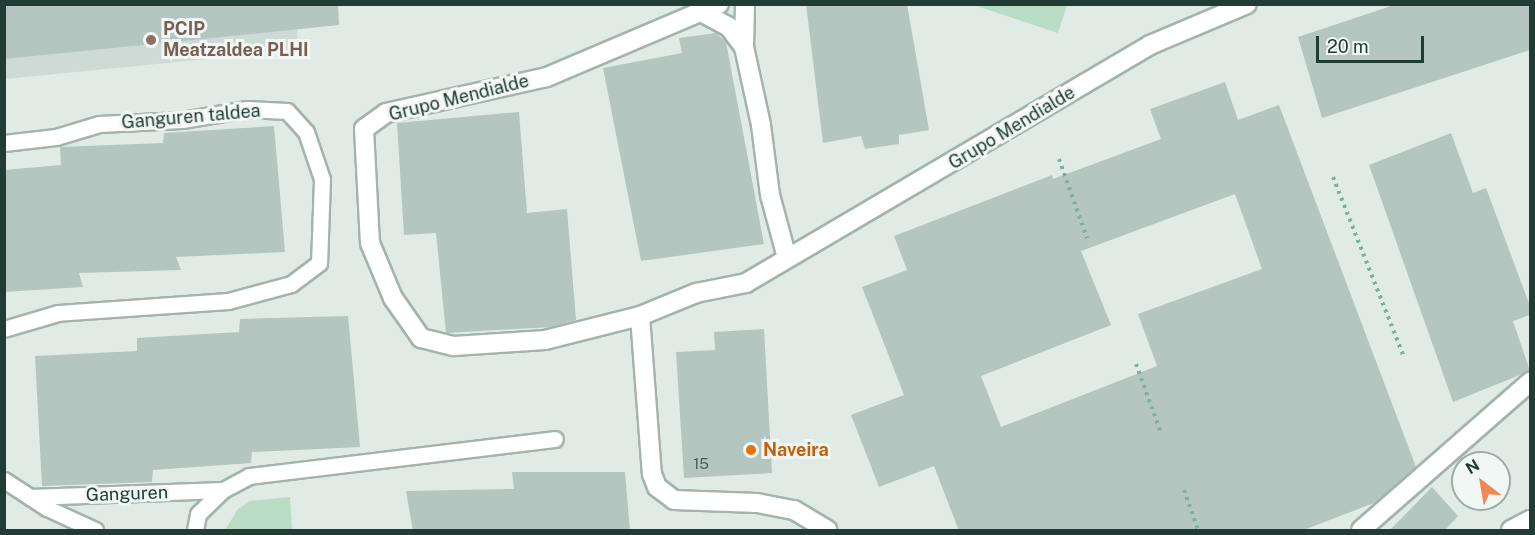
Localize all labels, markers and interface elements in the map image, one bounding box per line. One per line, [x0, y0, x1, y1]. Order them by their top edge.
place label: PCIP Meatzaldea PLHI [163, 19, 309, 62]
scale bar [1319, 24, 1427, 62]
marker: PCIP Meatzaldea PLHI [144, 33, 158, 47]
text: 20 m [1327, 36, 1369, 57]
street label: Grupo Mendialde [387, 70, 531, 126]
street label: Grupo Mendialde [945, 82, 1079, 174]
street label: Ganguren taldea [121, 100, 261, 134]
place label: Naveira [763, 439, 829, 461]
marker: Naveira [744, 443, 758, 457]
north arrow [1451, 451, 1511, 511]
house number: 15 [693, 455, 709, 473]
text: N [1462, 455, 1483, 478]
street label: Ganguren [85, 482, 169, 506]

